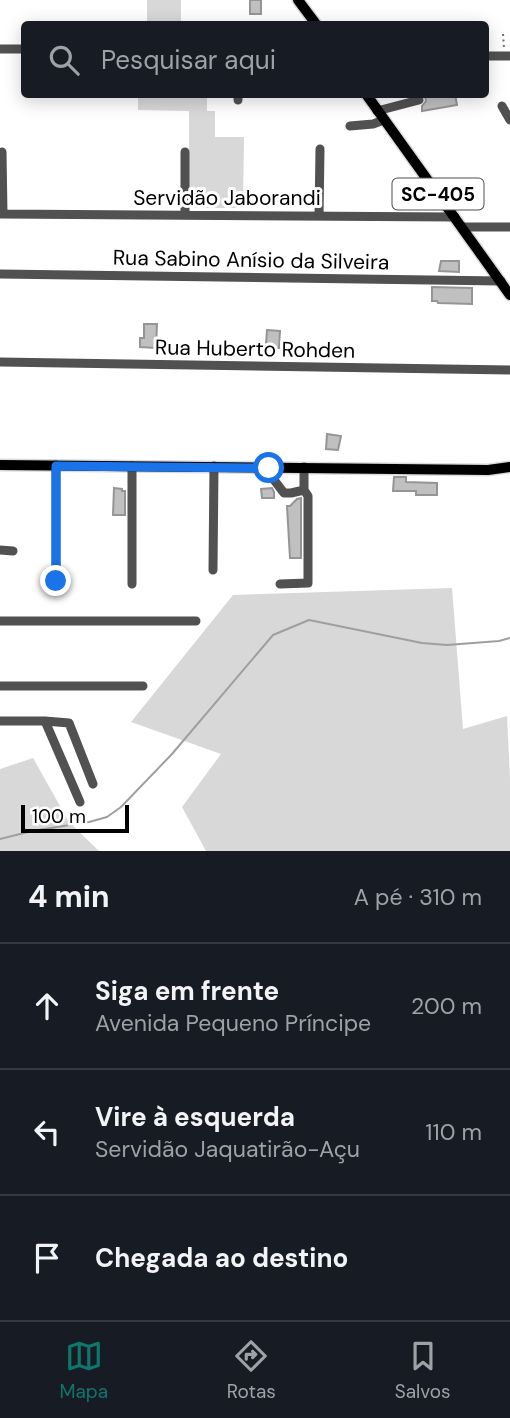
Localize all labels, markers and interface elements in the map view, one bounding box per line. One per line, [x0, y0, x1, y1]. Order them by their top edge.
search box [21, 21, 489, 98]
icon: search [45, 41, 83, 79]
text: Pesquisar aqui [101, 43, 276, 77]
road number: SC-405 [392, 178, 484, 210]
street label: Servidão Jaborandi [133, 184, 321, 212]
street label: Rua Sabino Anísio da Silveira [113, 244, 389, 276]
street label: Rua Huberto Rohden [155, 333, 355, 365]
route start [253, 452, 284, 483]
route end [40, 565, 71, 596]
scale bar [21, 802, 130, 834]
text: 100 m [32, 804, 86, 829]
text: 4 min [28, 877, 110, 916]
text: A pé · 310 m [354, 882, 482, 912]
text: Siga em frente [95, 974, 279, 1008]
icon: ahead [28, 987, 66, 1025]
text: 200 m [411, 991, 482, 1021]
text: Avenida Pequeno Príncipe [95, 1008, 371, 1038]
text: Vire à esquerda [95, 1100, 295, 1134]
icon: left [28, 1113, 66, 1151]
text: 110 m [425, 1117, 482, 1147]
text: Servidão Jaquatirão-Açu [95, 1134, 360, 1164]
icon: arrive [28, 1239, 66, 1277]
text: Chegada ao destino [95, 1241, 348, 1275]
tab: Mapa [59, 1337, 108, 1404]
tab: Rotas [227, 1337, 276, 1404]
tab: Salvos [395, 1337, 451, 1404]

